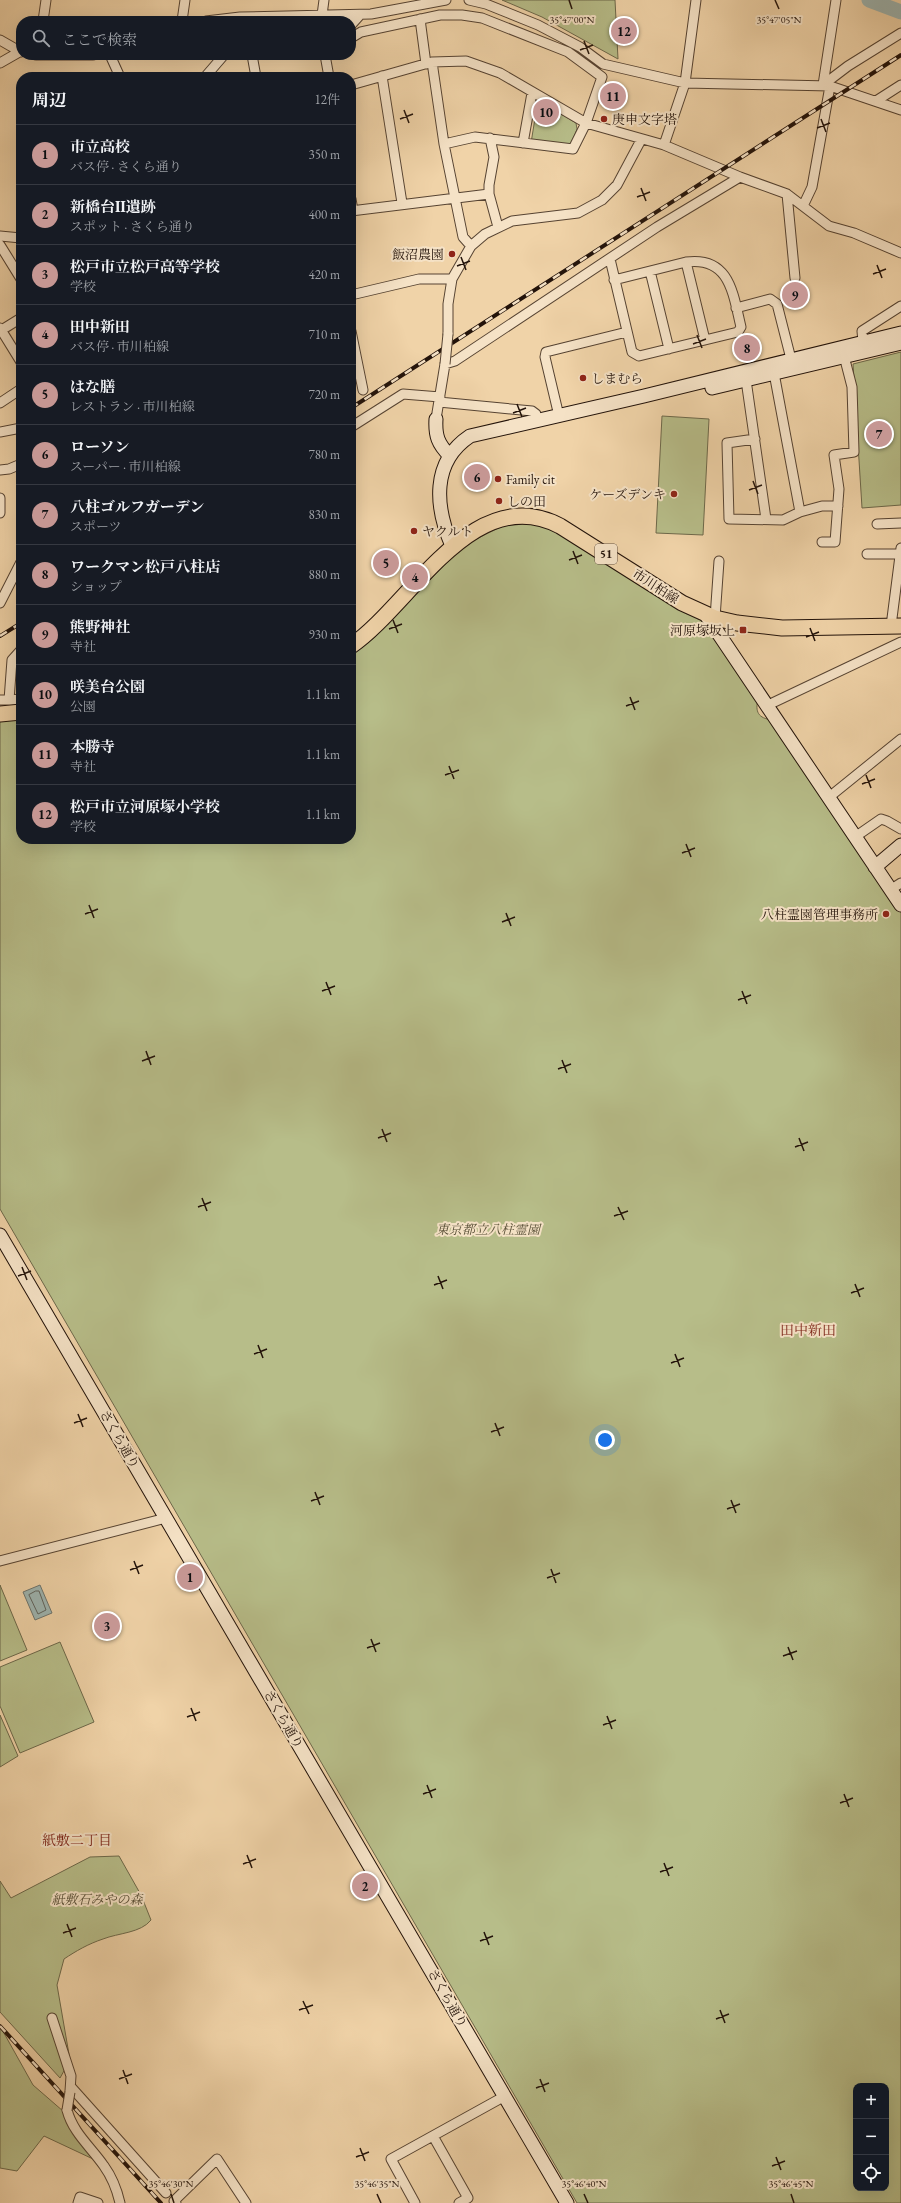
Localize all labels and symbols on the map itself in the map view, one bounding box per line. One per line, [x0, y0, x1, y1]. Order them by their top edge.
text: 35°47'00"N [550, 13, 595, 26]
text: 35°47'05"N [757, 13, 802, 26]
pin: 12 [611, 16, 637, 46]
pin: 11 [600, 81, 626, 111]
pin: 10 [533, 97, 559, 127]
place label: 庚申文字塔 [612, 111, 677, 128]
marker: 庚申文字塔 [599, 114, 609, 124]
place label: 飯沼農園 [392, 246, 444, 263]
marker: 飯沼農園 [447, 249, 457, 259]
pin: 9 [782, 280, 808, 310]
pin: 8 [734, 333, 760, 363]
place label: しまむら [591, 370, 643, 387]
marker: しまむら [578, 373, 588, 383]
pin: 7 [866, 419, 892, 449]
pin: 6 [464, 462, 490, 492]
place label: Family cit [506, 471, 555, 488]
marker: Family cit [493, 474, 503, 484]
place label: ケーズデンキ [589, 486, 666, 503]
marker: ケーズデンキ [669, 489, 679, 499]
place label: しの田 [507, 493, 546, 510]
marker: しの田 [494, 496, 504, 506]
place label: ヤクルト [422, 523, 474, 540]
marker: ヤクルト [409, 526, 419, 536]
road number: 51 [595, 544, 617, 564]
pin: 5 [373, 548, 399, 578]
pin: 4 [402, 562, 428, 592]
street label: 市川柏線 [629, 565, 682, 608]
place label: 河原塚坂上 [670, 622, 735, 639]
marker: 河原塚坂上 [738, 625, 748, 635]
place label: 八柱霊園管理事務所 [761, 906, 878, 923]
marker: 八柱霊園管理事務所 [881, 909, 891, 919]
park label: 東京都立八柱霊園 [436, 1221, 542, 1238]
district label: 田中新田 [780, 1321, 836, 1339]
street label: さくら通り [96, 1407, 143, 1472]
your location [595, 1430, 615, 1450]
pin: 1 [177, 1562, 203, 1592]
pin: 3 [94, 1611, 120, 1641]
street label: さくら通り [260, 1687, 307, 1752]
district label: 紙敷二丁目 [42, 1831, 112, 1849]
pin: 2 [352, 1871, 378, 1901]
park label: 紙敷石みやの森 [51, 1891, 144, 1908]
street label: さくら通り [424, 1966, 471, 2031]
text: 35°46'30"N [149, 2177, 194, 2190]
text: 35°46'35"N [355, 2177, 400, 2190]
text: 35°46'40"N [562, 2177, 607, 2190]
text: 35°46'45"N [769, 2177, 814, 2190]

